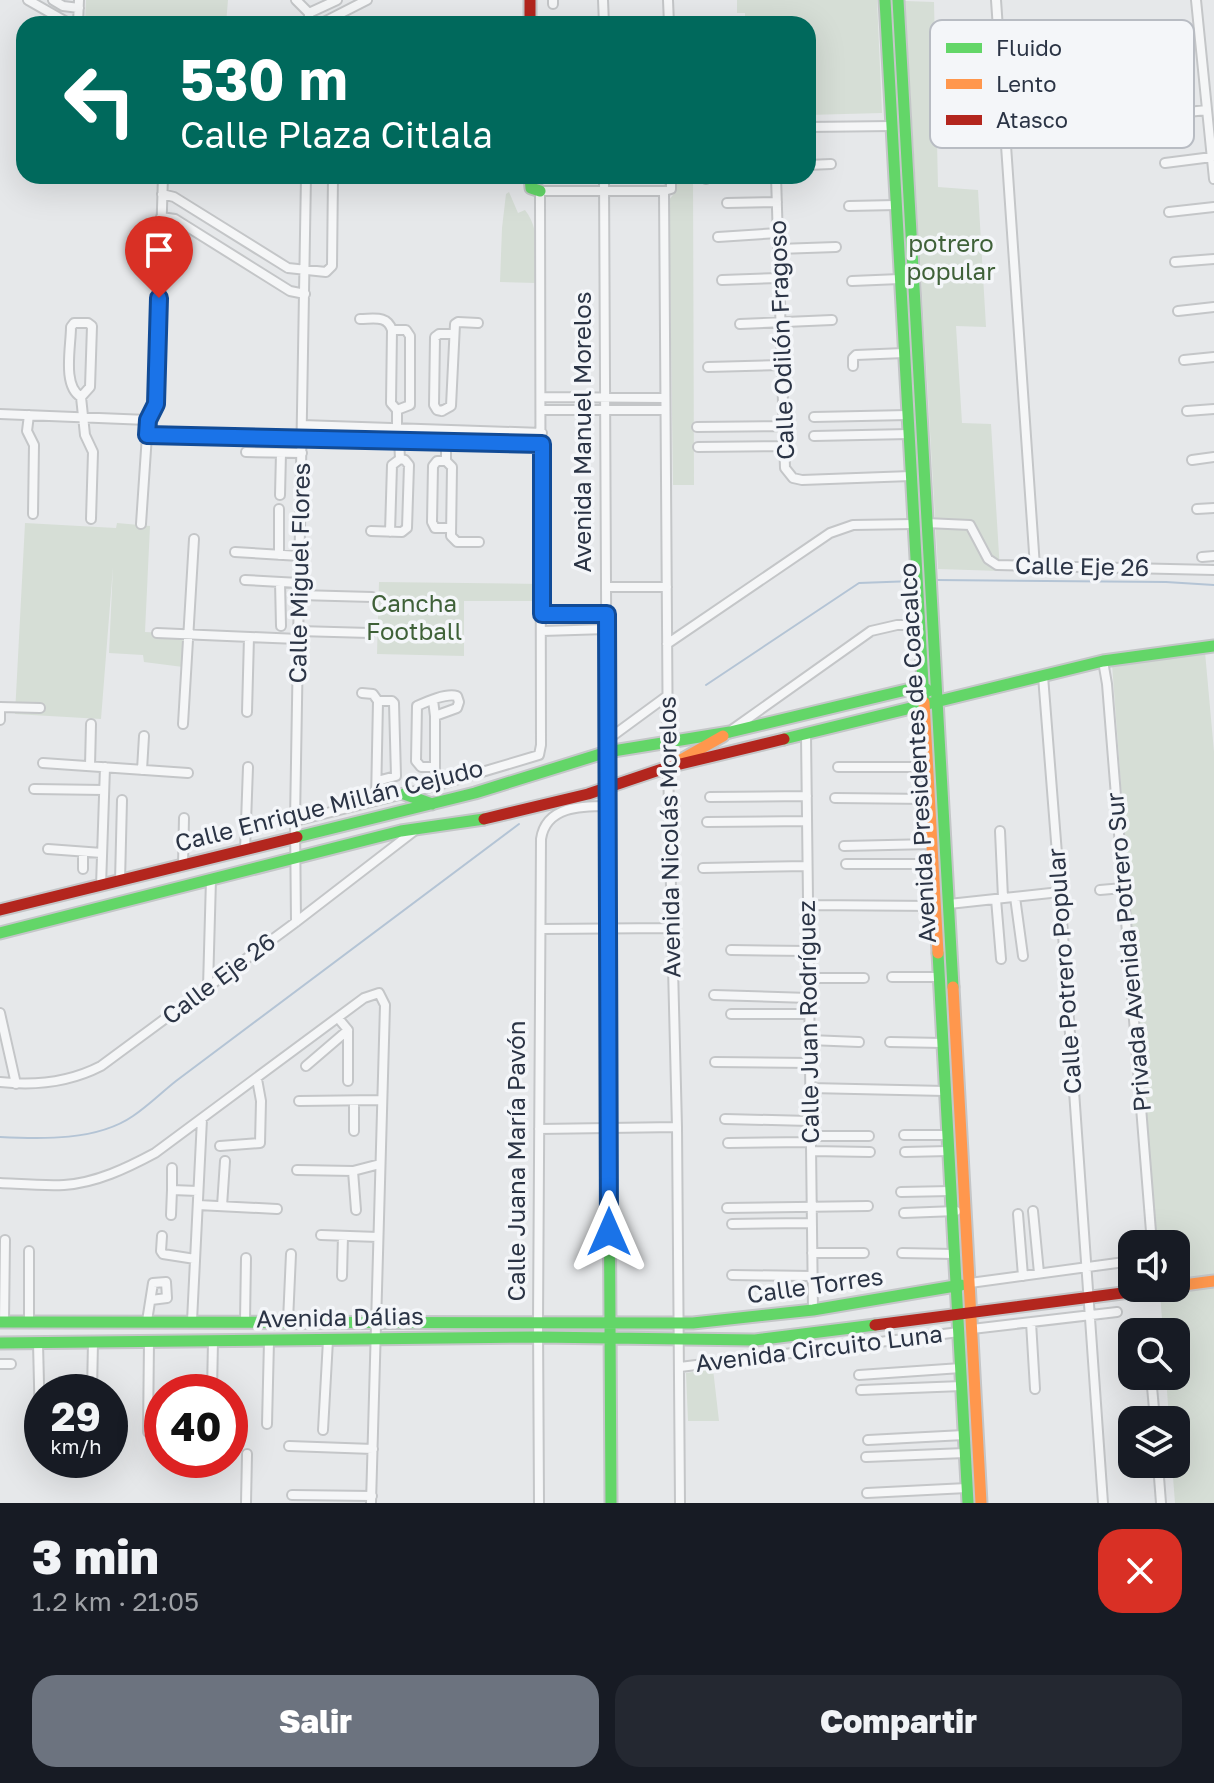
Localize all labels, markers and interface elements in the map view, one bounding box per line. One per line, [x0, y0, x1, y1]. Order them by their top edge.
legend [930, 20, 1194, 148]
text: Fluido [996, 34, 1062, 61]
text: 530 m [180, 45, 348, 112]
icon: left [48, 48, 152, 152]
text: Lento [996, 70, 1056, 97]
text: Atasco [996, 106, 1068, 133]
text: Calle Plaza Citlala [180, 113, 493, 156]
pin [125, 216, 193, 298]
street label: Calle Odilón Fragoso [762, 220, 799, 460]
icon: arrive [137, 228, 181, 272]
park label: potrero popular [906, 228, 996, 285]
street label: Avenida Manuel Morelos [567, 292, 596, 572]
street label: Calle Miguel Flores [282, 462, 315, 684]
street label: Calle Eje 26 [1015, 550, 1149, 581]
street label: Avenida Presidentes de Coacalco [892, 562, 941, 944]
park label: Cancha Football [366, 588, 462, 645]
street label: Avenida Nicolás Morelos [652, 696, 685, 978]
street label: Calle Enrique Millán Cejudo [172, 752, 486, 857]
street label: Privada Avenida Potrero Sur [1099, 791, 1156, 1113]
street label: Calle Potrero Popular [1040, 847, 1087, 1095]
street label: Calle Juan Rodríguez [791, 900, 824, 1144]
street label: Calle Eje 26 [156, 926, 280, 1030]
street label: Calle Juana María Pavón [501, 1021, 530, 1301]
position arrow [567, 1190, 651, 1274]
map controls [1118, 1230, 1190, 1478]
button: sound [1118, 1230, 1190, 1302]
street label: Calle Torres [745, 1261, 885, 1308]
street label: Avenida Dálias [256, 1301, 424, 1332]
street label: Avenida Circuito Luna [693, 1318, 944, 1377]
button: search [1118, 1318, 1190, 1390]
speed limit sign: 40 [144, 1374, 248, 1478]
text: 29 [51, 1392, 101, 1440]
button: layers [1118, 1406, 1190, 1478]
text: km/h [51, 1434, 101, 1458]
text: 3 min [32, 1527, 159, 1585]
button: close [1098, 1529, 1182, 1613]
text: 1.2 km · 21:05 [32, 1586, 199, 1617]
button: Salir [32, 1675, 599, 1767]
button: Compartir [615, 1675, 1182, 1767]

